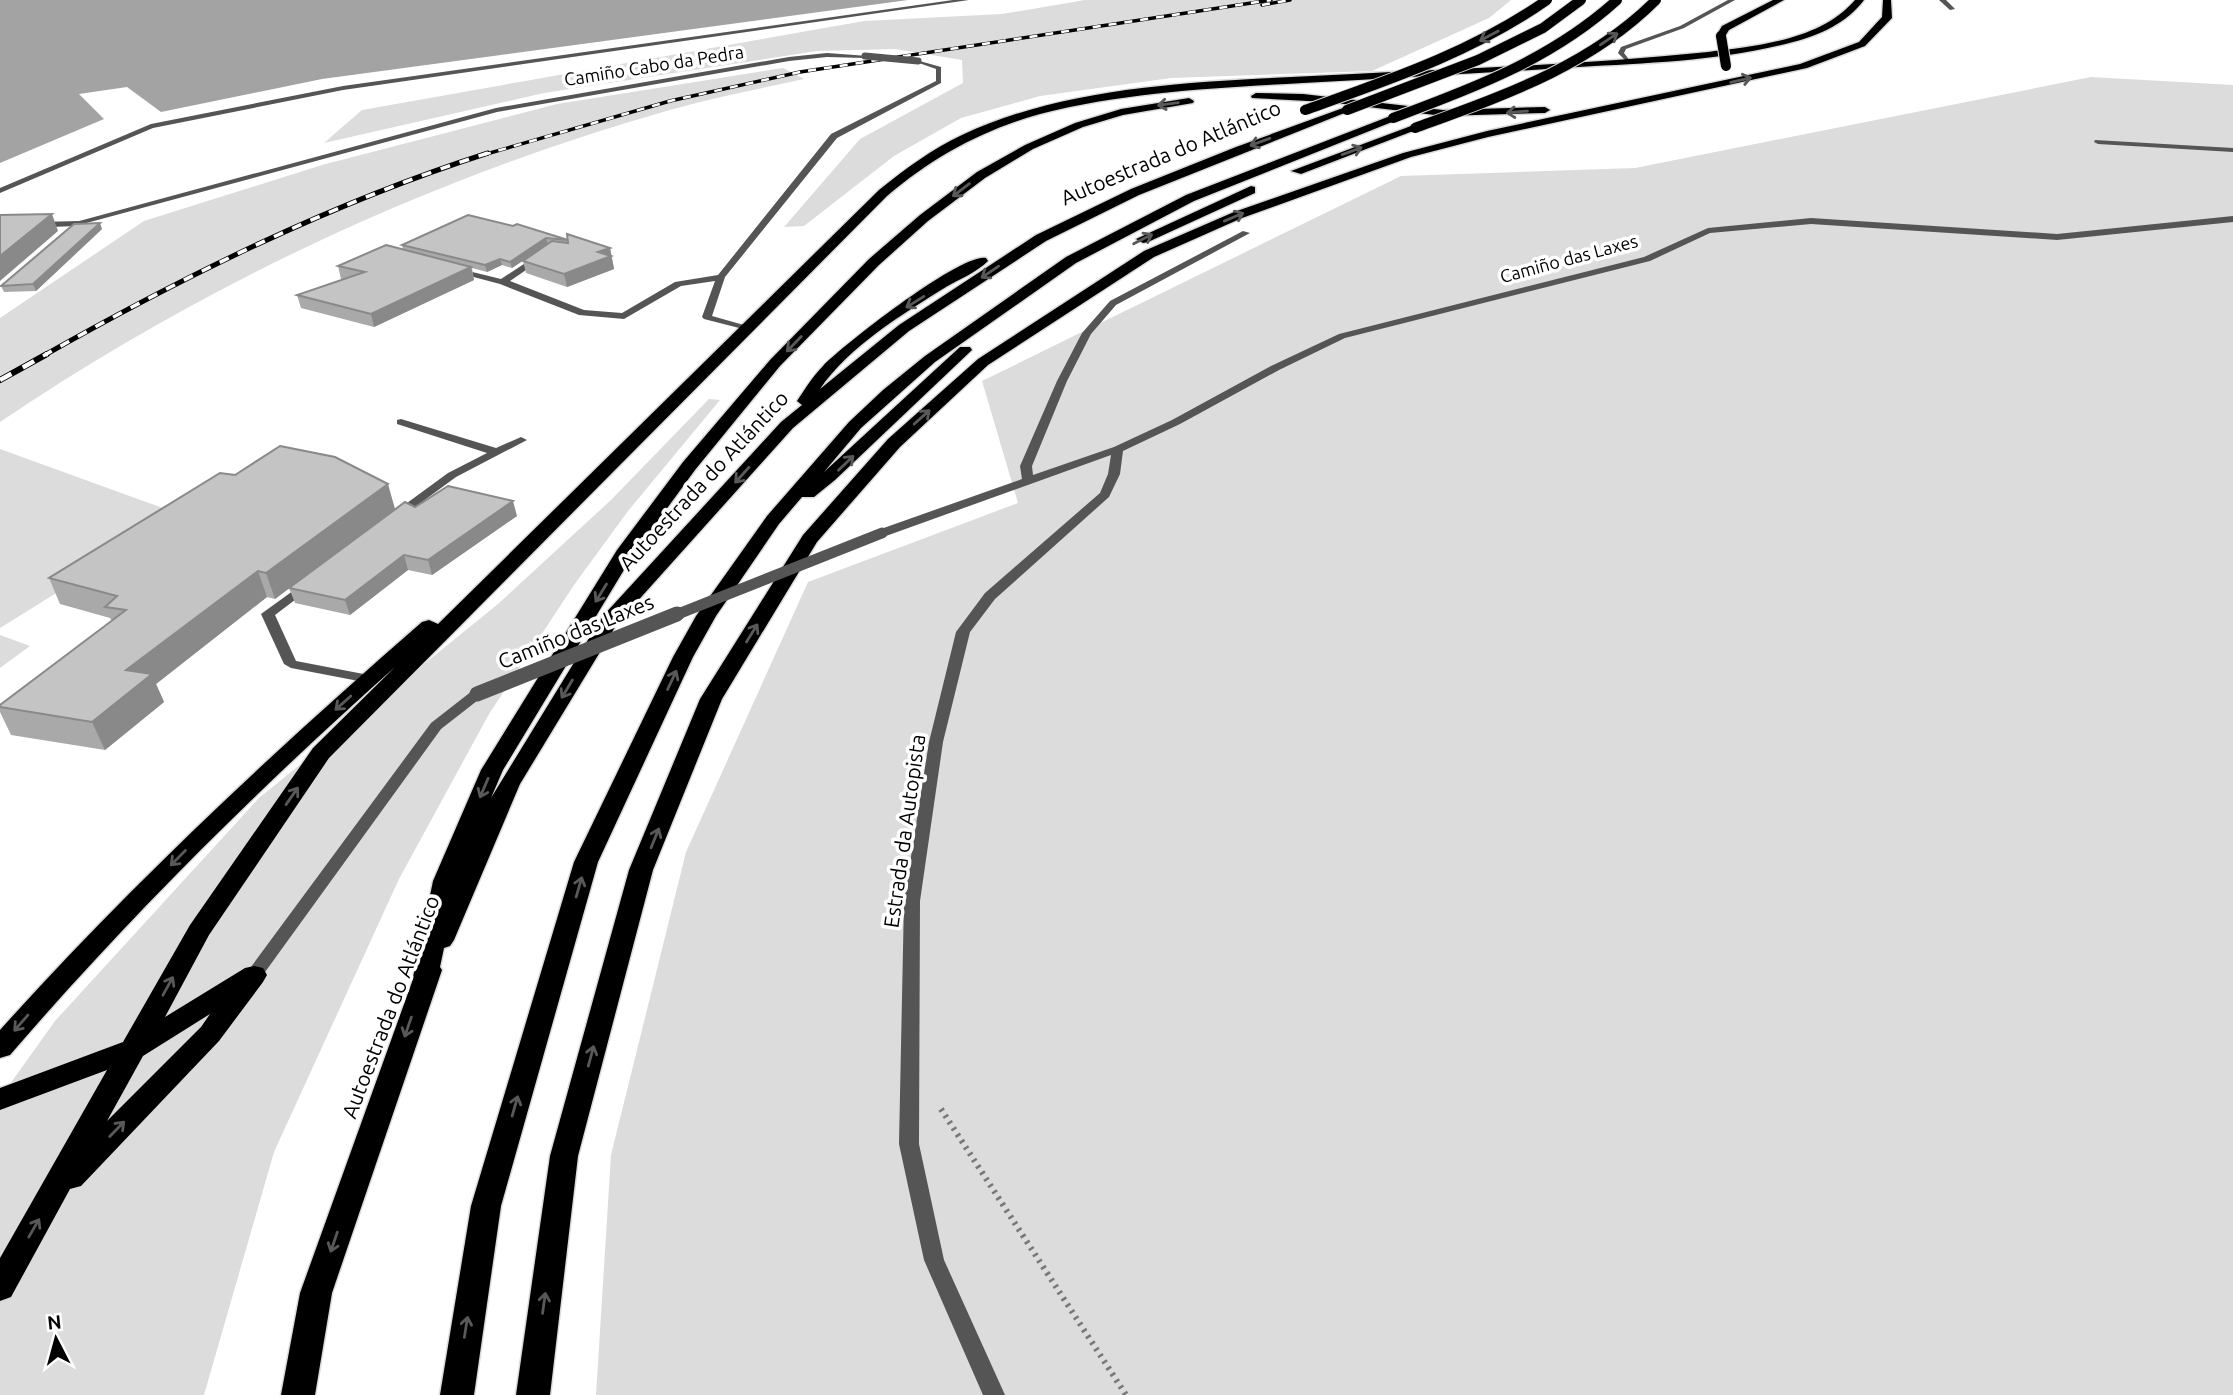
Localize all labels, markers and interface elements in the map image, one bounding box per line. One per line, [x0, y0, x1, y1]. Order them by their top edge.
one-way arrow [1479, 30, 1500, 43]
one-way arrow [1599, 32, 1619, 46]
street label: Camiño Cabo da Pedra [563, 41, 745, 89]
one-way arrow [1729, 73, 1752, 86]
street label: Autoestrada do Atlántico [1057, 95, 1284, 209]
one-way arrow [1158, 98, 1180, 111]
one-way arrow [1506, 106, 1529, 119]
one-way arrow [1250, 137, 1272, 149]
one-way arrow [1341, 144, 1363, 156]
one-way arrow [952, 183, 971, 197]
one-way arrow [1222, 210, 1244, 223]
street label: Camiño das Laxes [1498, 230, 1640, 286]
one-way arrow [1132, 232, 1153, 245]
one-way arrow [980, 265, 1000, 279]
one-way arrow [906, 295, 925, 310]
one-way arrow [785, 335, 802, 352]
street label: Autoestrada do Atlántico [614, 386, 793, 575]
one-way arrow [913, 409, 930, 426]
one-way arrow [837, 454, 854, 471]
one-way arrow [733, 466, 750, 483]
one-way arrow [593, 583, 608, 602]
street label: Camiño das Laxes [494, 589, 657, 673]
one-way arrow [745, 623, 759, 643]
one-way arrow [666, 670, 679, 691]
one-way arrow [560, 679, 575, 698]
one-way arrow [335, 694, 352, 711]
street label: Estrada da Autopista [879, 732, 929, 929]
one-way arrow [477, 777, 490, 798]
one-way arrow [285, 787, 299, 806]
one-way arrow [649, 827, 662, 849]
one-way arrow [169, 850, 186, 867]
one-way arrow [573, 876, 586, 898]
street label: Autoestrada do Atlántico [336, 892, 444, 1121]
one-way arrow [161, 977, 175, 997]
one-way arrow [13, 1014, 29, 1032]
one-way arrow [401, 1015, 413, 1037]
one-way arrow [586, 1045, 599, 1067]
one-way arrow [509, 1095, 522, 1117]
one-way arrow [108, 1121, 125, 1138]
one-way arrow [28, 1218, 41, 1239]
one-way arrow [327, 1230, 339, 1252]
one-way arrow [538, 1292, 551, 1315]
north arrow [21, 1304, 91, 1374]
text: N [46, 1310, 62, 1334]
one-way arrow [460, 1316, 473, 1339]

